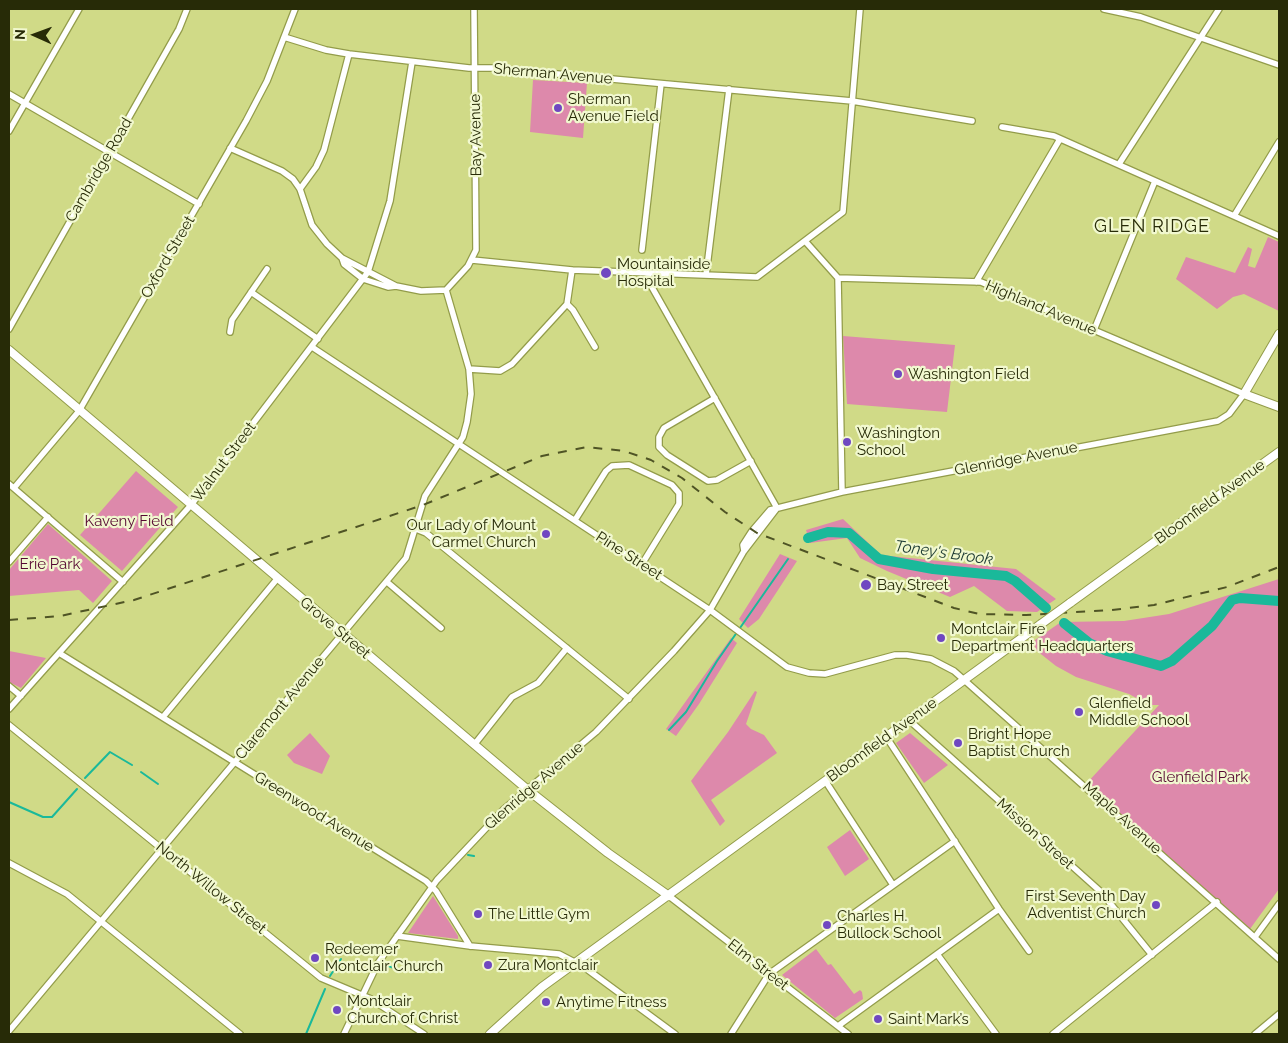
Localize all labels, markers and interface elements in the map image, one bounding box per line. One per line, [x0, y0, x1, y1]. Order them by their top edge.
north arrow [10, 10, 60, 60]
text: N [12, 29, 28, 40]
street label: Sherman Avenue [493, 60, 613, 88]
place label: Sherman Avenue Field [568, 90, 659, 125]
street label: Bay Avenue [466, 94, 486, 176]
marker: Sherman Avenue Field [552, 102, 564, 114]
street label: Cambridge Road [62, 115, 136, 225]
street label: Oxford Street [137, 213, 199, 301]
district label: GLEN RIDGE [1093, 216, 1211, 238]
place label: Mountainside Hospital [617, 255, 710, 290]
marker: Mountainside Hospital [599, 266, 613, 280]
street label: Highland Avenue [983, 276, 1099, 340]
place label: Washington Field [908, 365, 1029, 383]
marker: Washington Field [892, 368, 904, 380]
street label: Walnut Street [188, 419, 260, 505]
place label: Washington School [857, 424, 940, 459]
marker: Washington School [841, 436, 853, 448]
street label: Glenridge Avenue [953, 438, 1079, 480]
street label: Bloomfield Avenue [1151, 456, 1269, 548]
park label: Kaveny Field [85, 512, 173, 530]
place label: Our Lady of Mount Carmel Church [406, 516, 536, 551]
marker: Our Lady of Mount Carmel Church [540, 528, 552, 540]
street label: Pine Street [592, 528, 666, 584]
water label: Toney's Brook [894, 537, 994, 569]
park label: Erie Park [20, 555, 80, 573]
place label: Bay Street [877, 576, 948, 594]
marker: Bay Street [859, 578, 873, 592]
street label: Grove Street [296, 593, 374, 663]
place label: Montclair Fire Department Headquarters [951, 620, 1133, 655]
marker: Montclair Fire Department Headquarters [935, 632, 947, 644]
street label: Claremont Avenue [232, 653, 328, 763]
street label: Bloomfield Avenue [823, 694, 941, 786]
place label: Glenfield Middle School [1089, 694, 1189, 729]
marker: Glenfield Middle School [1073, 706, 1085, 718]
place label: Bright Hope Baptist Church [968, 725, 1070, 760]
marker: Bright Hope Baptist Church [952, 737, 964, 749]
street label: Glenridge Avenue [481, 738, 587, 834]
street label: Greenwood Avenue [251, 768, 377, 856]
park label: Glenfield Park [1152, 768, 1248, 786]
street label: Maple Avenue [1079, 778, 1165, 858]
street label: Mission Street [993, 795, 1077, 873]
street label: North Willow Street [152, 838, 270, 938]
place label: First Seventh Day Adventist Church [1025, 887, 1146, 922]
marker: First Seventh Day Adventist Church [1150, 899, 1162, 911]
place label: The Little Gym [488, 905, 590, 923]
place label: Charles H. Bullock School [837, 907, 941, 942]
marker: The Little Gym [472, 908, 484, 920]
marker: Charles H. Bullock School [821, 919, 833, 931]
street label: Elm Street [724, 936, 792, 994]
place label: Redeemer Montclair Church [325, 940, 443, 975]
marker: Redeemer Montclair Church [309, 952, 321, 964]
place label: Zura Montclair [498, 956, 598, 974]
marker: Zura Montclair [482, 959, 494, 971]
place label: Montclair Church of Christ [347, 992, 458, 1027]
place label: Anytime Fitness [556, 993, 667, 1011]
marker: Anytime Fitness [540, 996, 552, 1008]
marker: Montclair Church of Christ [331, 1004, 343, 1016]
place label: Saint Mark’s [888, 1010, 969, 1028]
marker: Saint Mark’s [872, 1013, 884, 1025]

